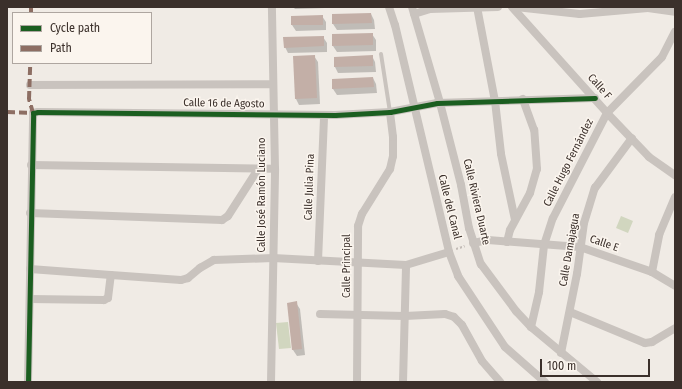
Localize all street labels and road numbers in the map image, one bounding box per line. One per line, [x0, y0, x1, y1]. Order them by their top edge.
street label: Calle F [584, 72, 614, 102]
street label: Calle 16 de Agosto [183, 97, 265, 111]
street label: Calle Hugo Fernández [541, 117, 597, 209]
street label: Calle José Ramón Luciano [255, 138, 269, 252]
street label: Calle Julia Pina [302, 153, 318, 221]
street label: Calle Riviera Duarte [460, 158, 492, 246]
street label: Calle del Canal [435, 173, 463, 241]
street label: Calle Damajagua [557, 212, 583, 288]
street label: Calle E [588, 233, 620, 255]
street label: Calle Principal [340, 234, 354, 298]

